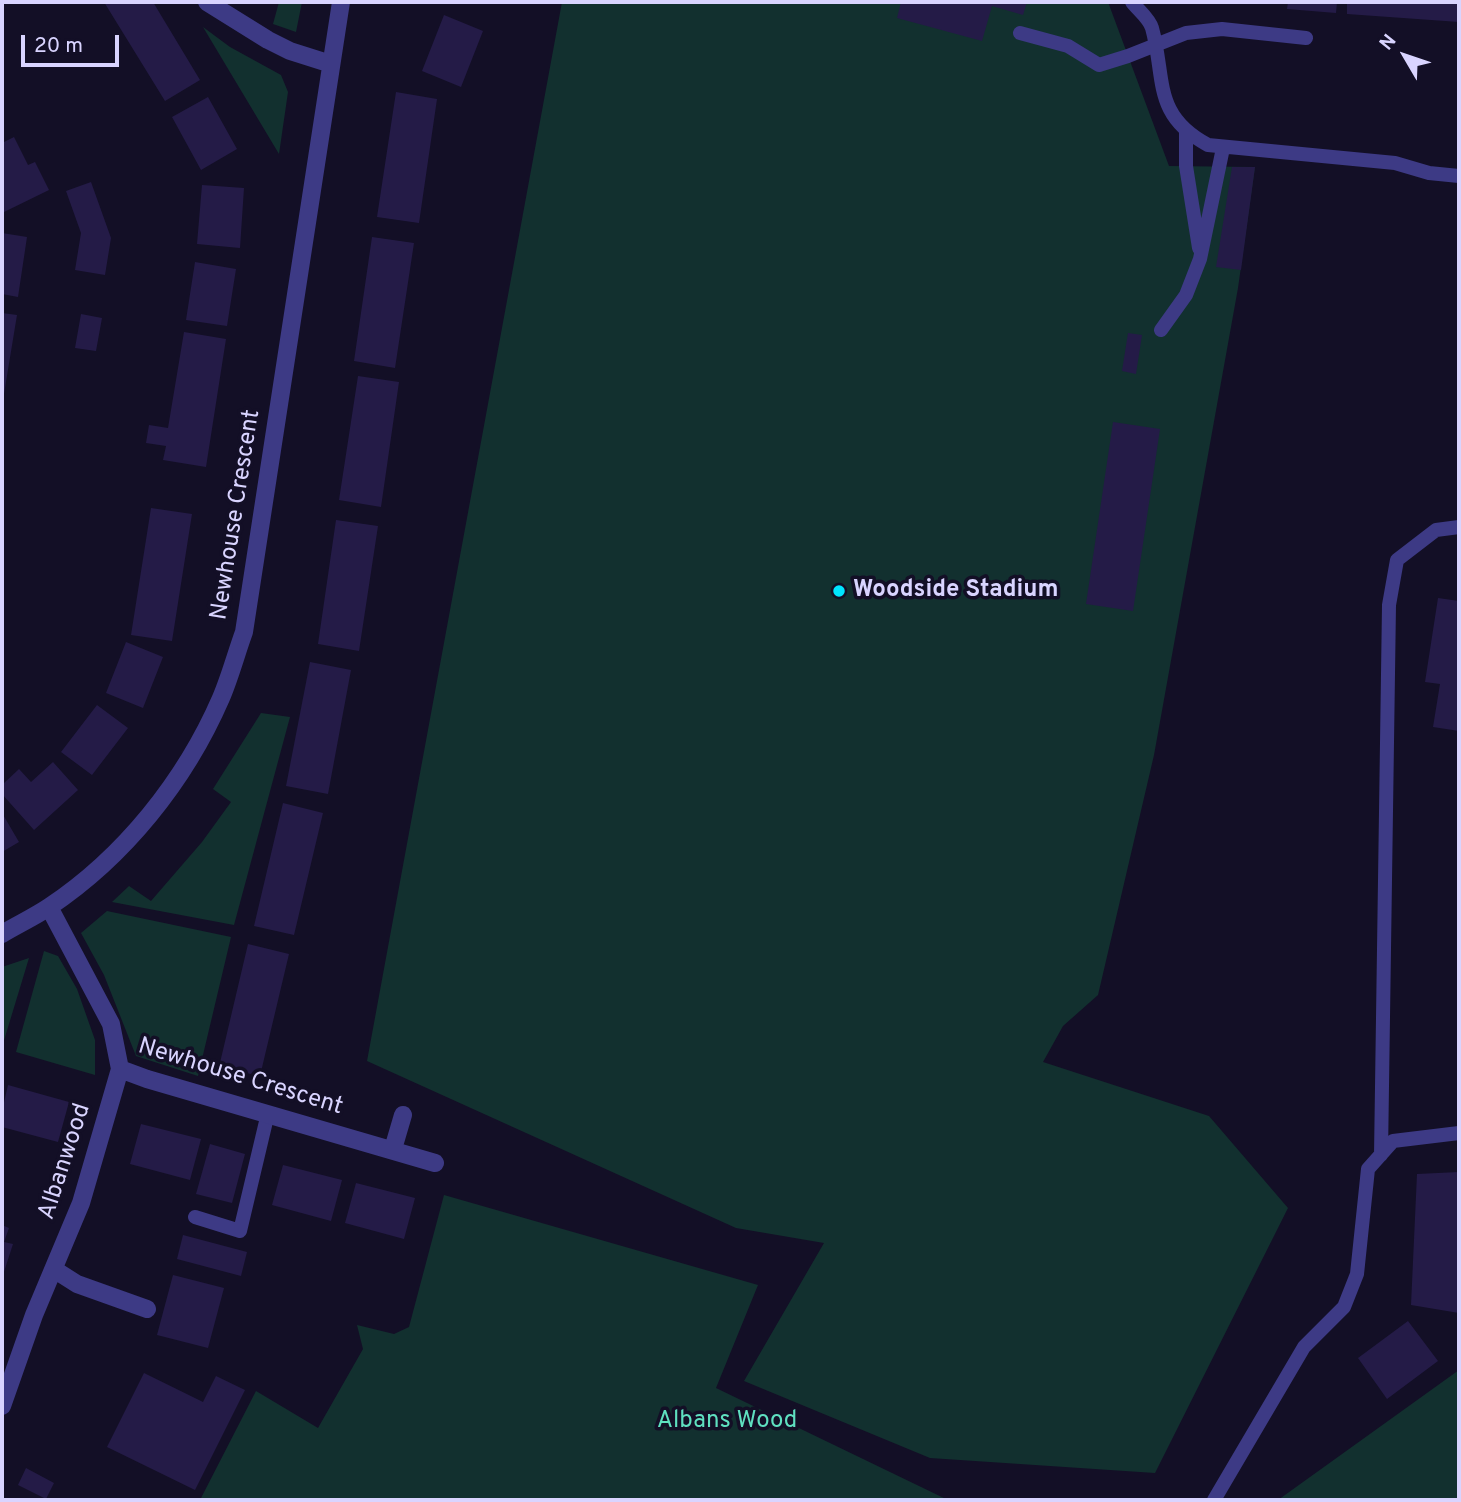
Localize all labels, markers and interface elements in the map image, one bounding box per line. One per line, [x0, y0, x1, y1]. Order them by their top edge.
scale bar [24, 21, 122, 65]
north arrow [1370, 21, 1440, 91]
text: N [1375, 30, 1402, 56]
text: 20 m [34, 33, 83, 60]
street label: Newhouse Crescent [206, 408, 268, 622]
place label: Woodside Stadium [853, 577, 1059, 605]
marker: Woodside Stadium [831, 583, 847, 599]
street label: Newhouse Crescent [134, 1033, 346, 1123]
street label: Albanwood [34, 1100, 98, 1224]
park label: Albans Wood [657, 1408, 797, 1436]

